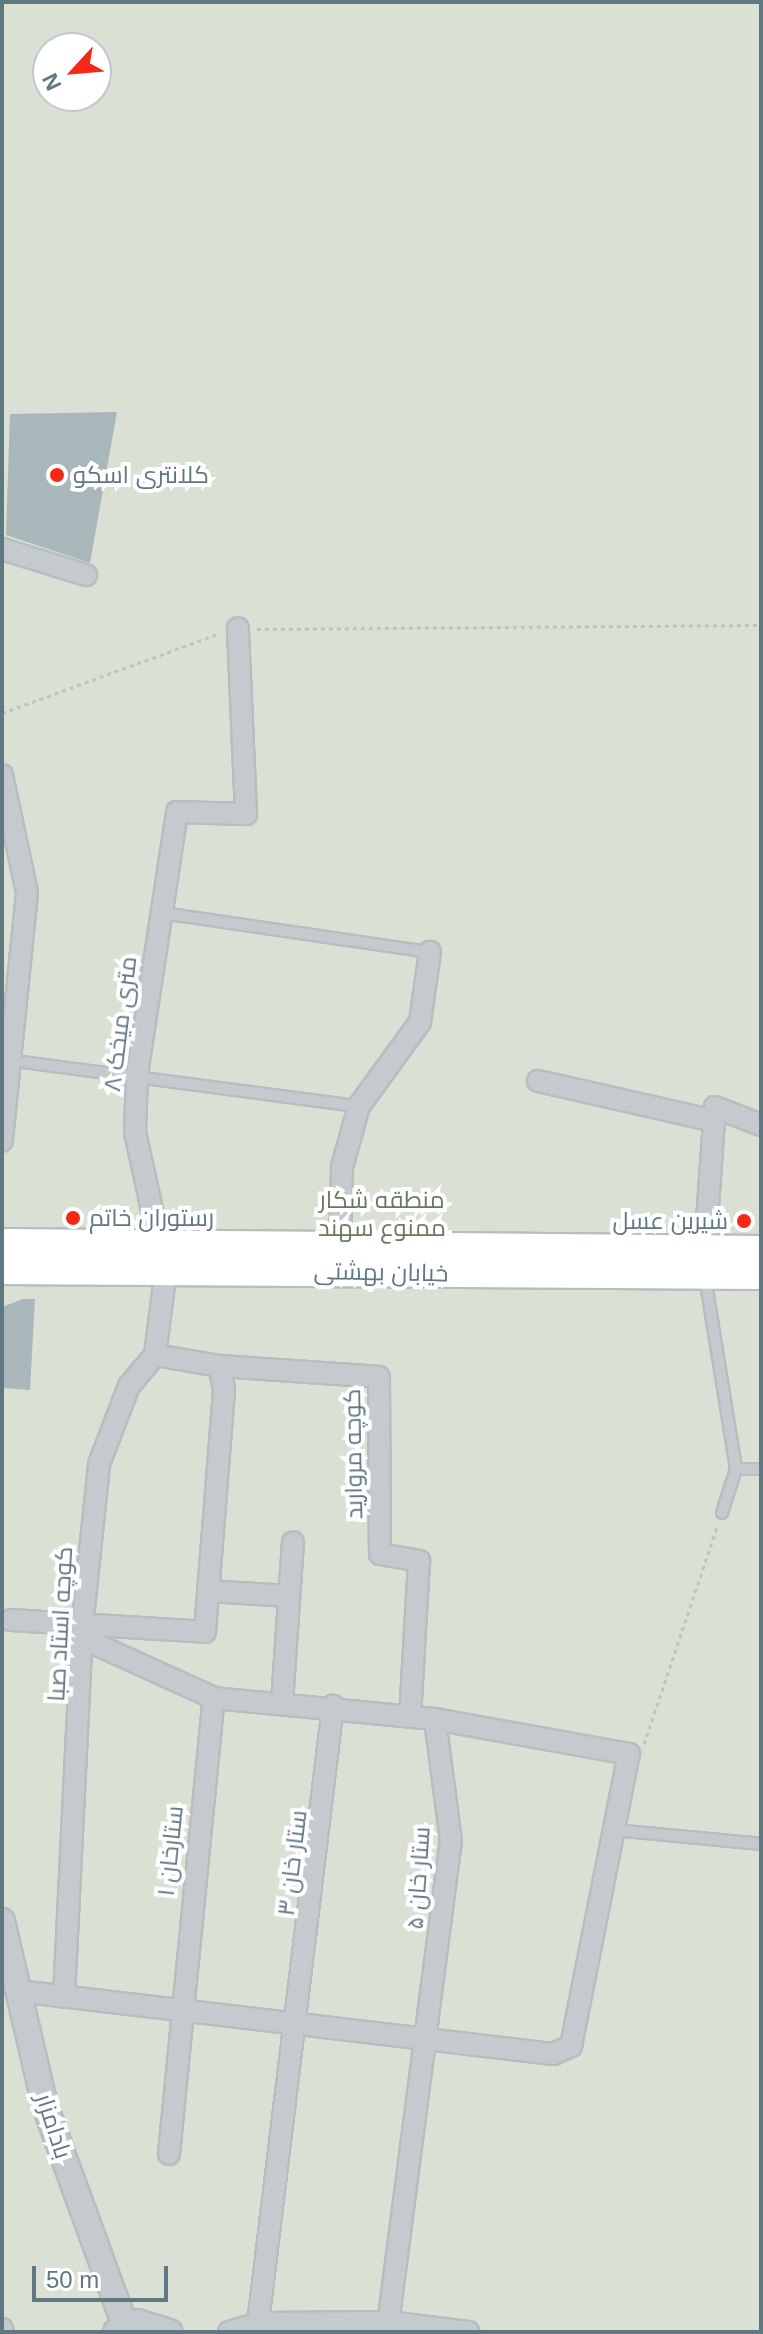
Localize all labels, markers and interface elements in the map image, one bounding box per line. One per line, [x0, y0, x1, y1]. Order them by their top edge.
north arrow [32, 32, 112, 112]
text: N [37, 69, 66, 94]
place label: کلانتری اسکو [73, 461, 209, 489]
marker: کلانتری اسکو [48, 466, 66, 484]
street label: ۸ متری میخک [97, 955, 143, 1093]
park label: منطقه شکار ممنوع سهند [318, 1186, 446, 1242]
place label: رستوران خاتم [89, 1204, 214, 1232]
place label: شیرین عسل [612, 1207, 728, 1235]
marker: رستوران خاتم [64, 1209, 82, 1227]
marker: شیرین عسل [735, 1212, 753, 1230]
street label: خیابان بهشتی [313, 1256, 449, 1288]
street label: کوچه مروارید [337, 1389, 369, 1519]
street label: کوچه استاد صبا [42, 1546, 78, 1702]
street label: ستارخان ۱ [151, 1804, 189, 1898]
street label: ستار خان ۳ [271, 1809, 313, 1917]
street label: ستار خان ۵ [400, 1826, 436, 1930]
street label: بادامزار [30, 2090, 78, 2162]
scale bar [36, 2250, 172, 2300]
text: 50 m [46, 2266, 99, 2293]

